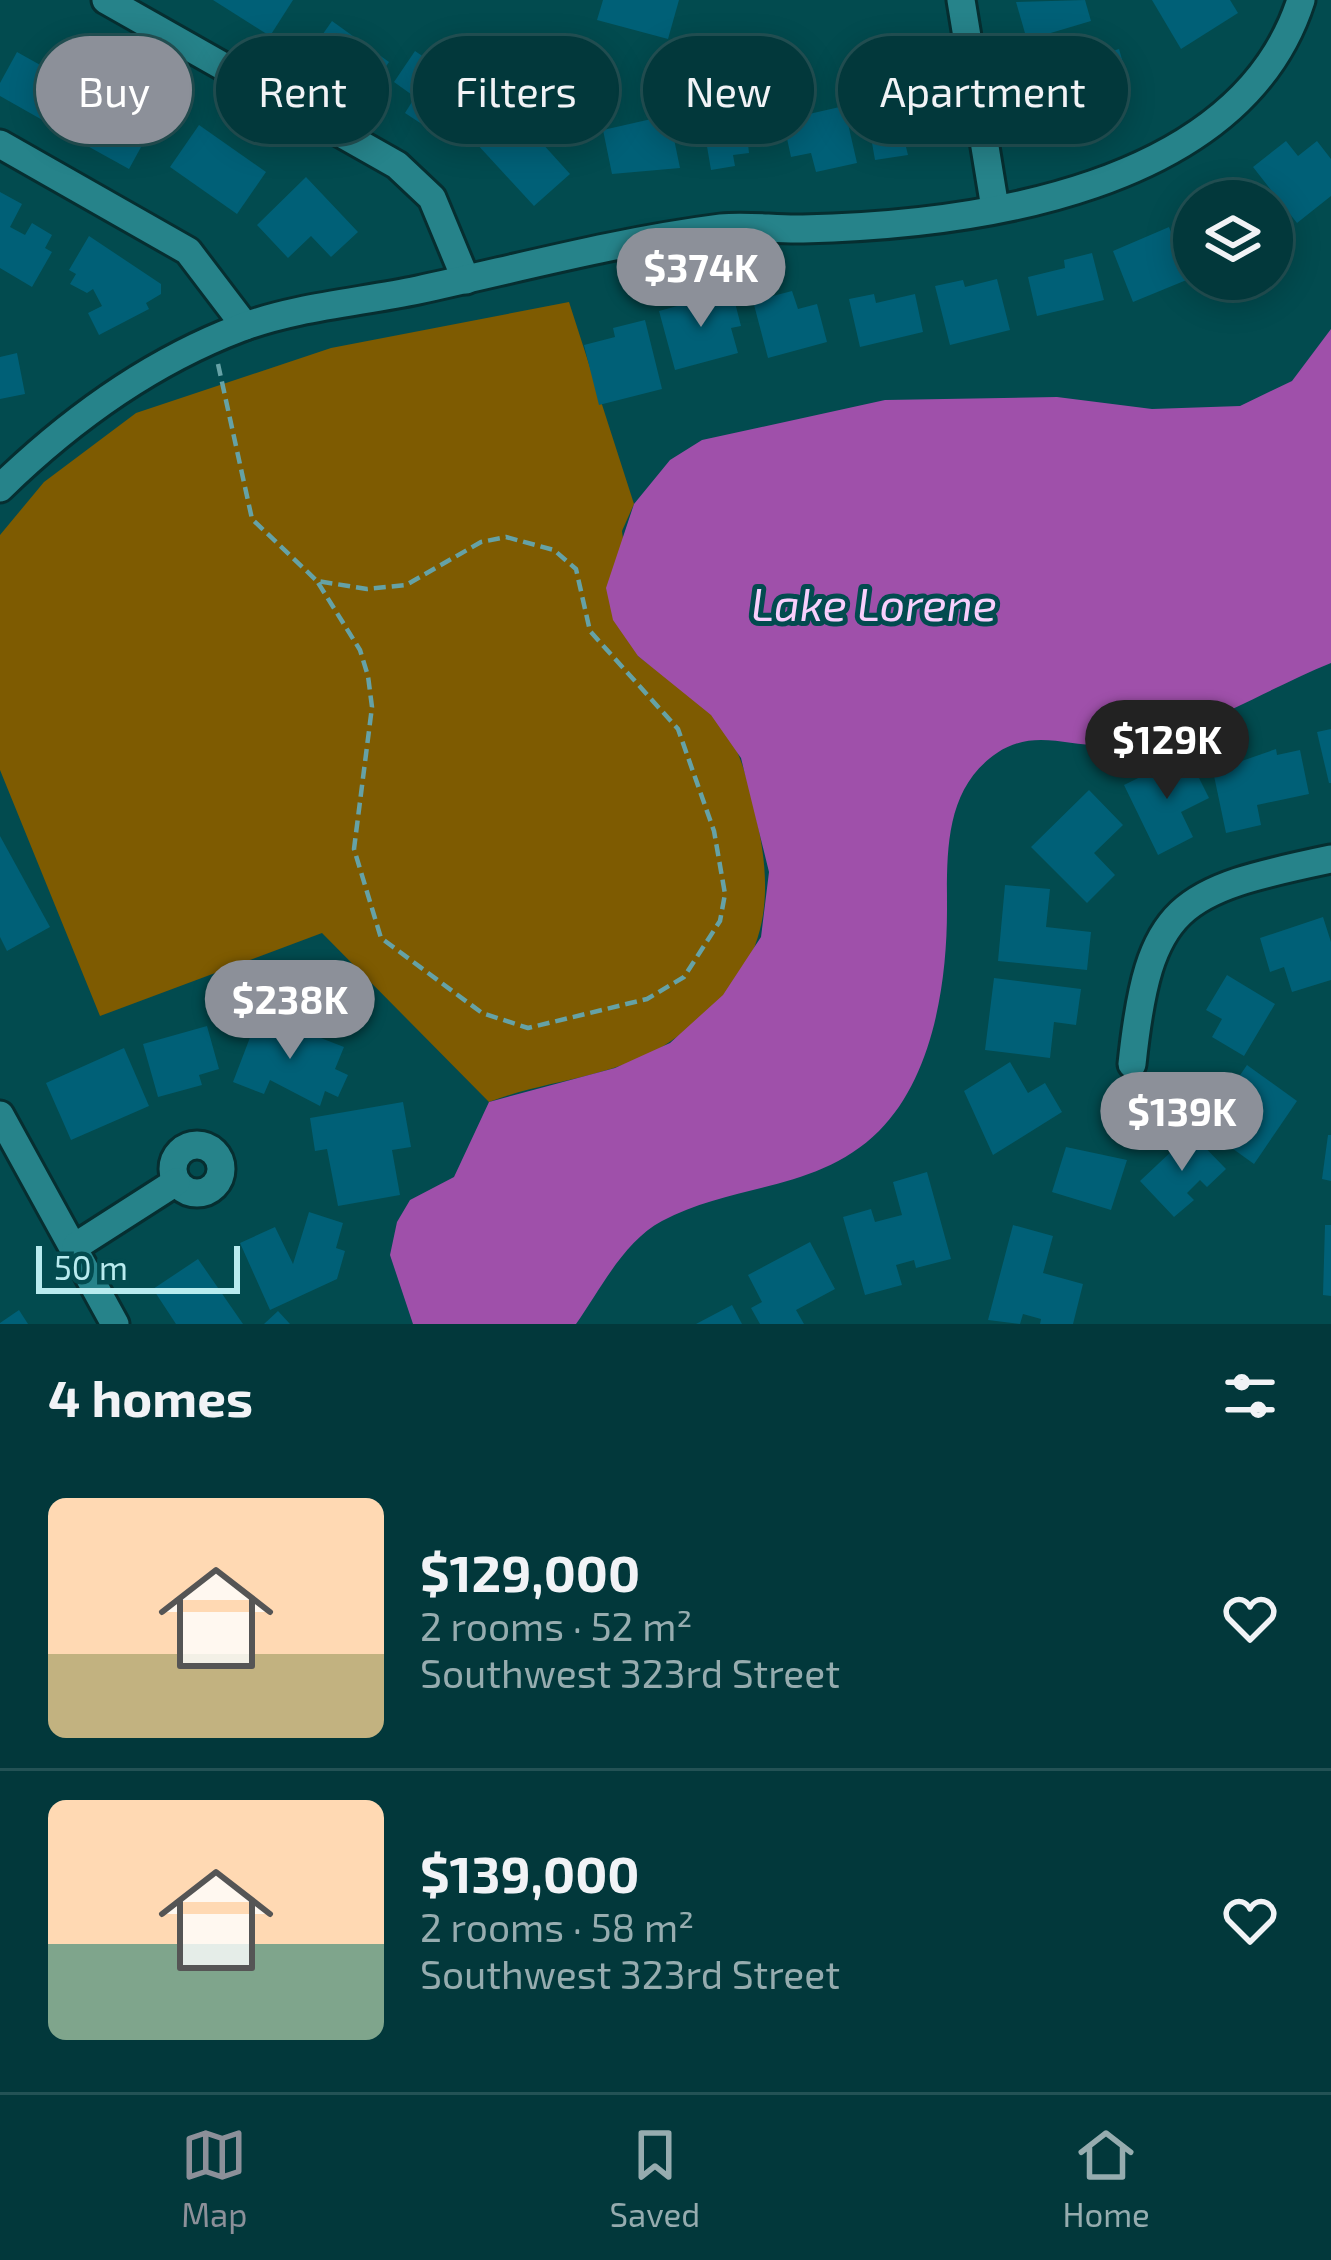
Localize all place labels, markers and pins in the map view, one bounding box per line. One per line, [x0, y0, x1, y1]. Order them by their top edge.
pin: $374K [617, 228, 785, 330]
pin: $129K [1083, 700, 1251, 802]
pin: $238K [206, 960, 374, 1062]
pin: $139K [1098, 1072, 1266, 1174]

